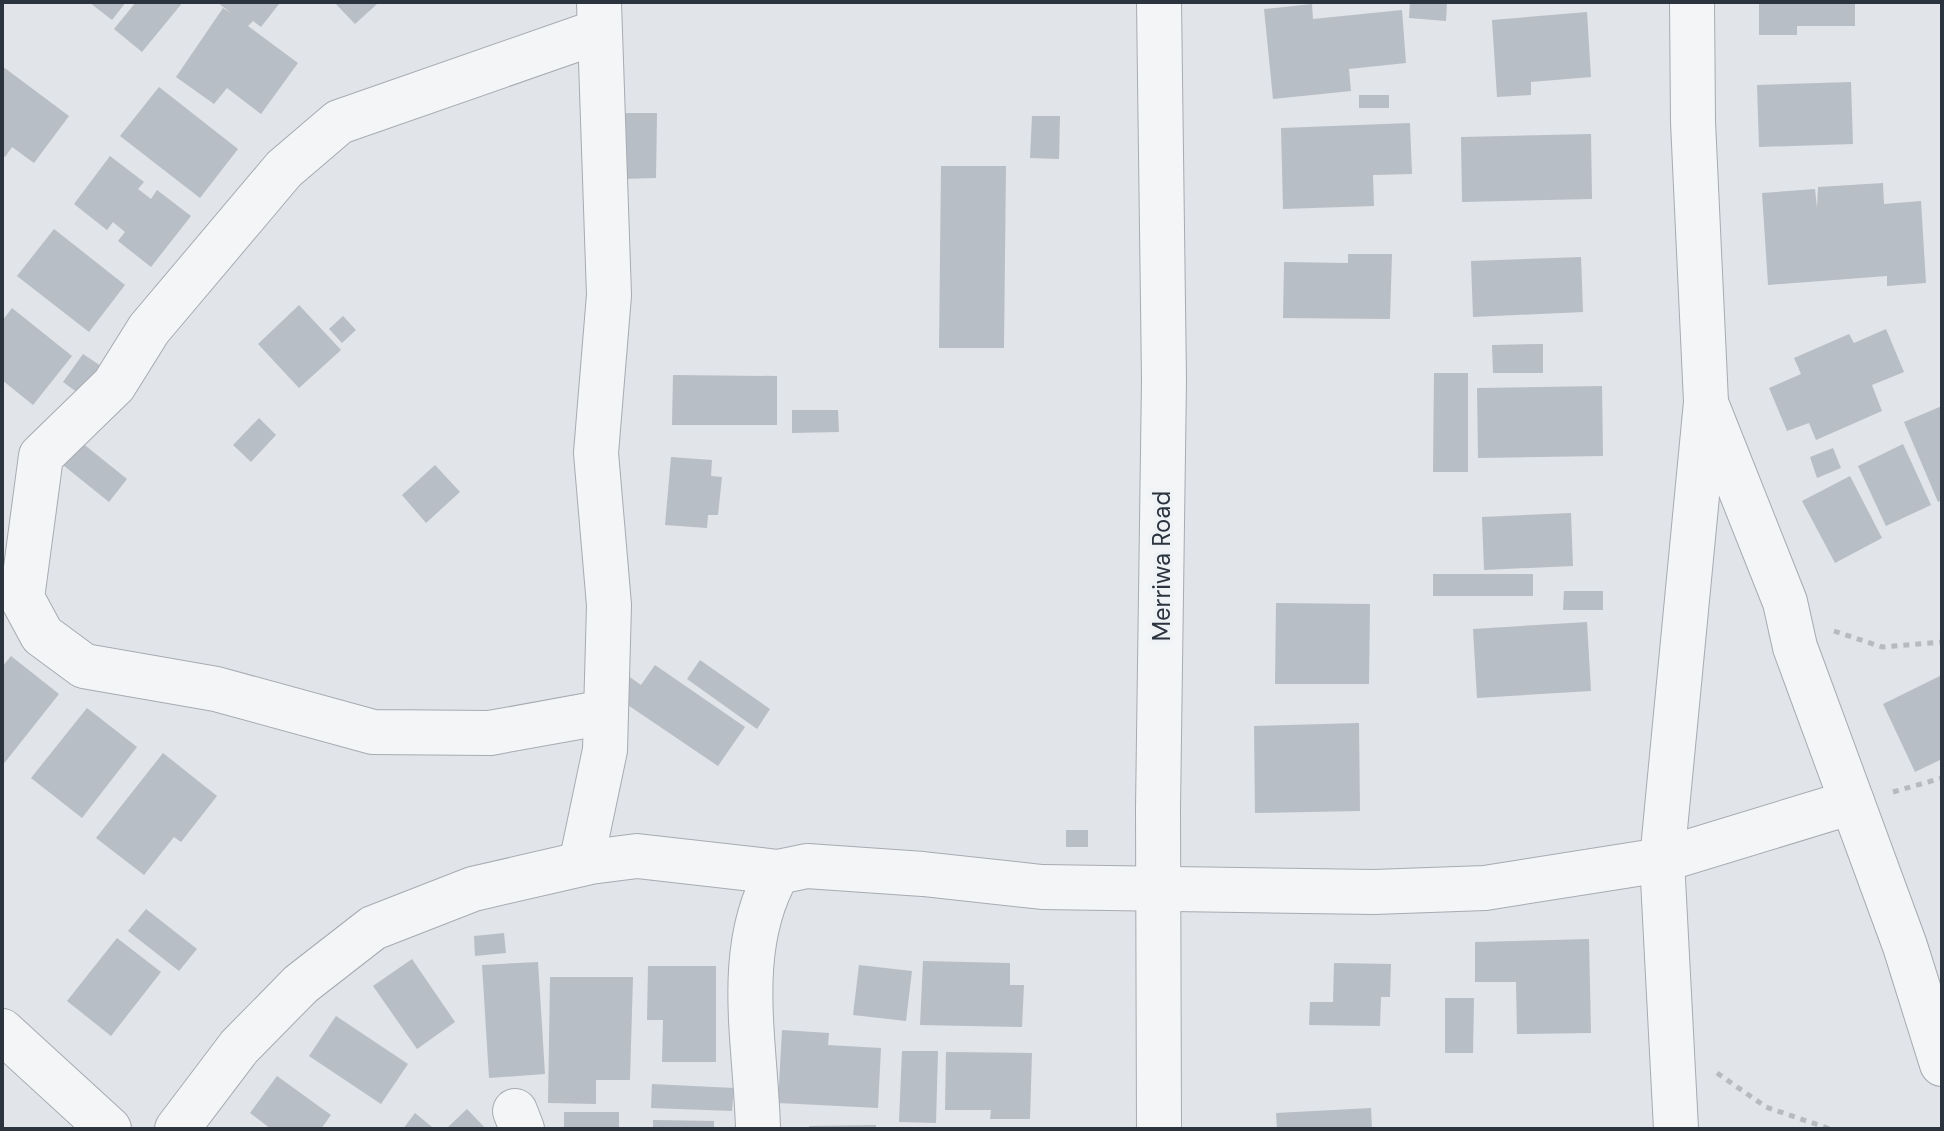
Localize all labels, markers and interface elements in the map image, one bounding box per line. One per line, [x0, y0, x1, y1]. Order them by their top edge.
street label: Merriwa Road [1146, 491, 1177, 641]

